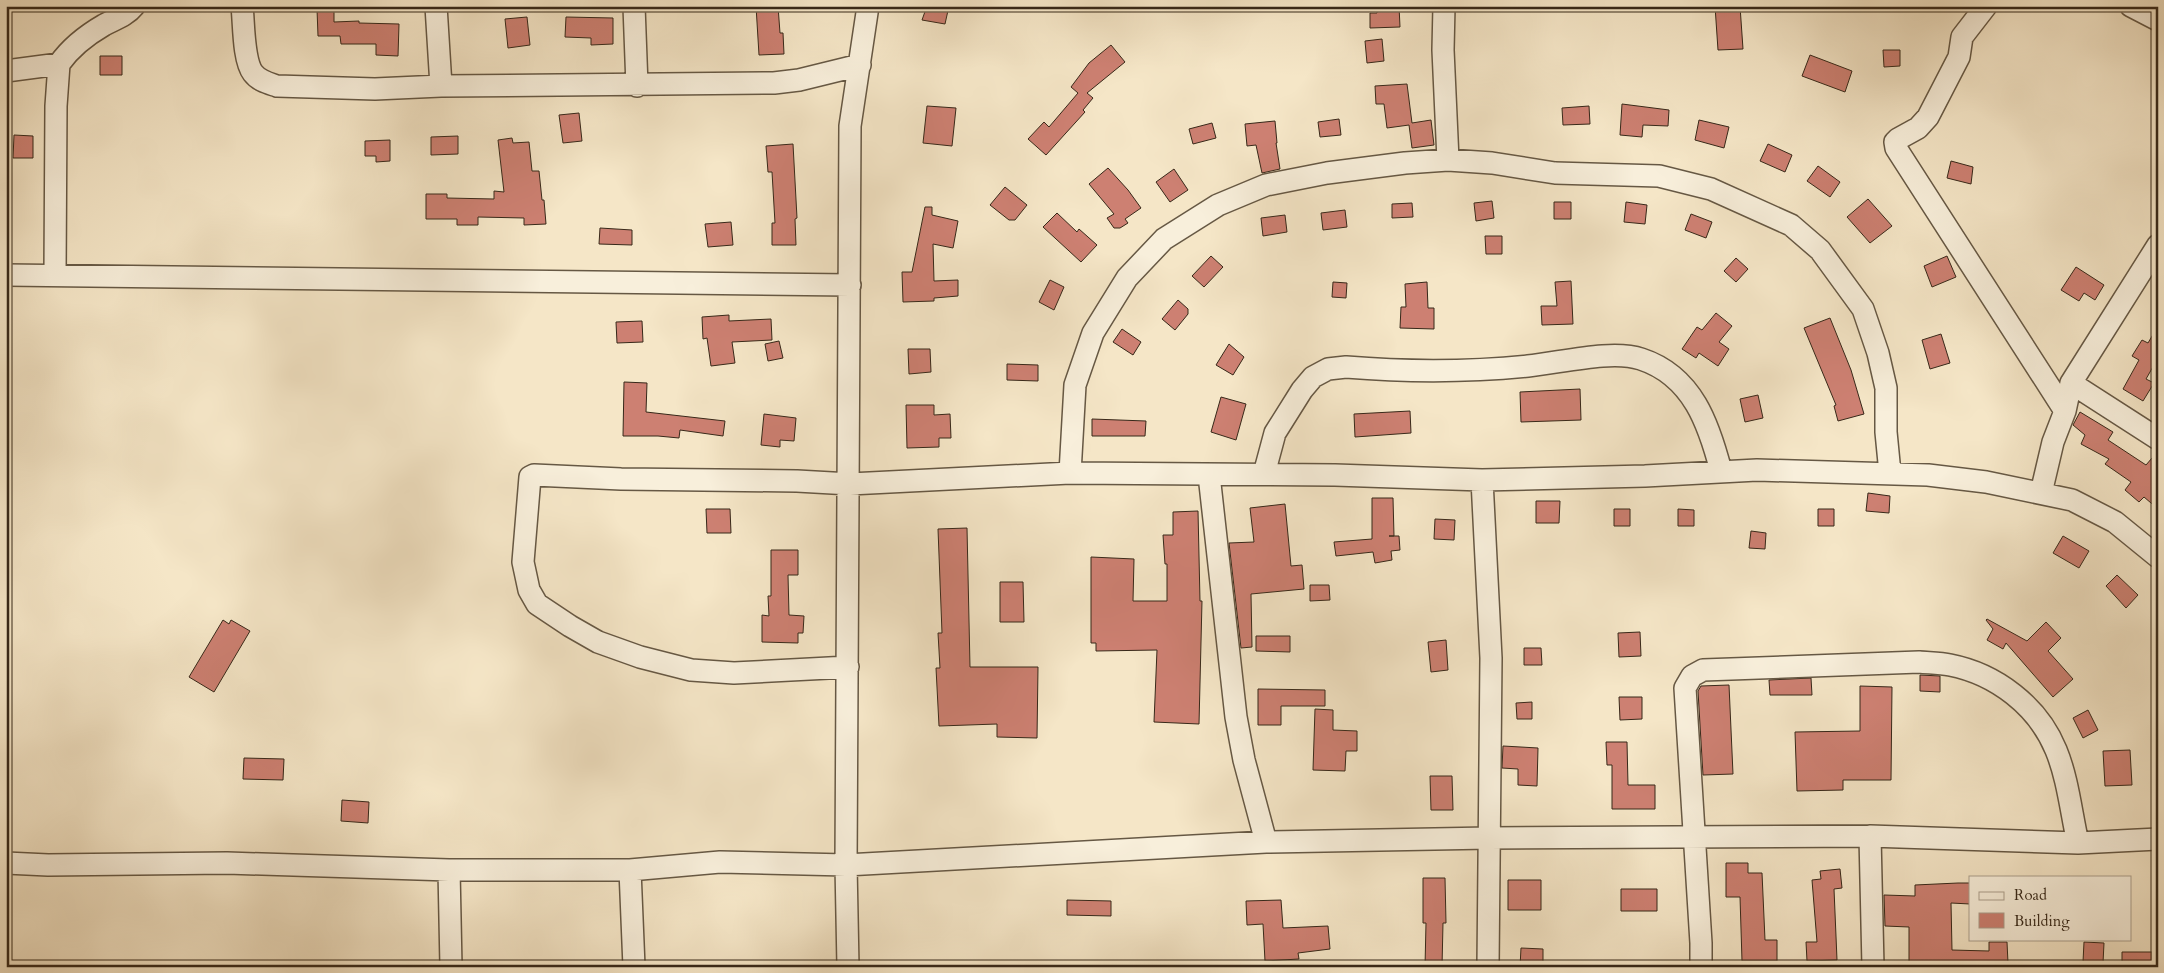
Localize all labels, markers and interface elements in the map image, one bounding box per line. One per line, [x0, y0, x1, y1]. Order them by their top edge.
legend [1969, 876, 2132, 940]
text: Road [2014, 885, 2047, 905]
text: Building [2014, 911, 2070, 931]

